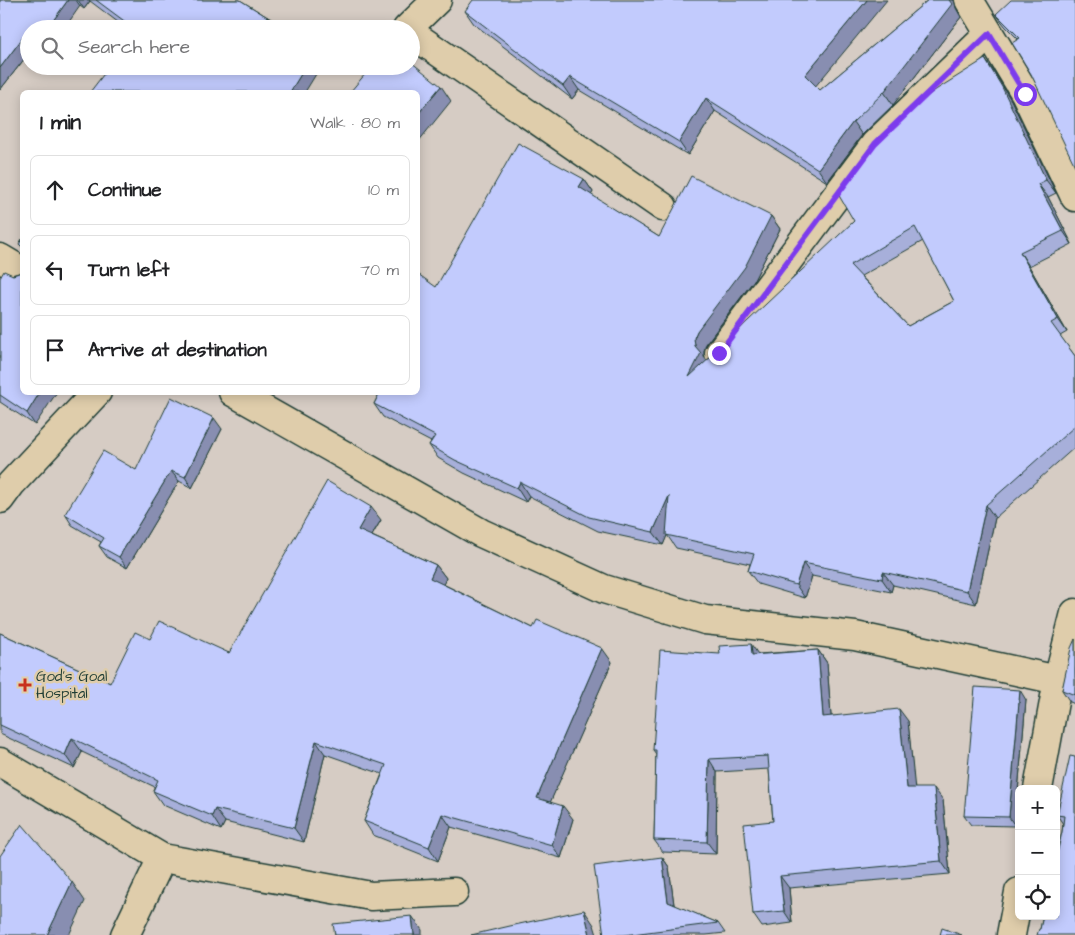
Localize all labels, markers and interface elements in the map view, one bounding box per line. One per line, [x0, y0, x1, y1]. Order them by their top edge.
search box [20, 20, 420, 75]
icon: search [38, 34, 66, 62]
text: Search here [78, 34, 190, 61]
route start [1014, 83, 1037, 106]
text: 1 min [40, 108, 81, 137]
text: Walk · 80 m [310, 112, 400, 134]
icon: ahead [41, 176, 69, 204]
text: Continue [88, 177, 162, 204]
text: 10 m [368, 179, 399, 201]
icon: left [41, 256, 69, 284]
text: Turn left [88, 257, 169, 284]
text: 70 m [360, 259, 399, 281]
icon: arrive [41, 336, 69, 364]
text: Arrive at destination [88, 337, 267, 364]
route end [708, 342, 731, 365]
place label: God's Goal Hospital [36, 666, 107, 704]
marker: God's Goal Hospital [18, 678, 32, 692]
map controls [1015, 785, 1060, 920]
button: + [1015, 785, 1060, 830]
button: − [1015, 830, 1060, 875]
button: locate [1015, 875, 1060, 920]

